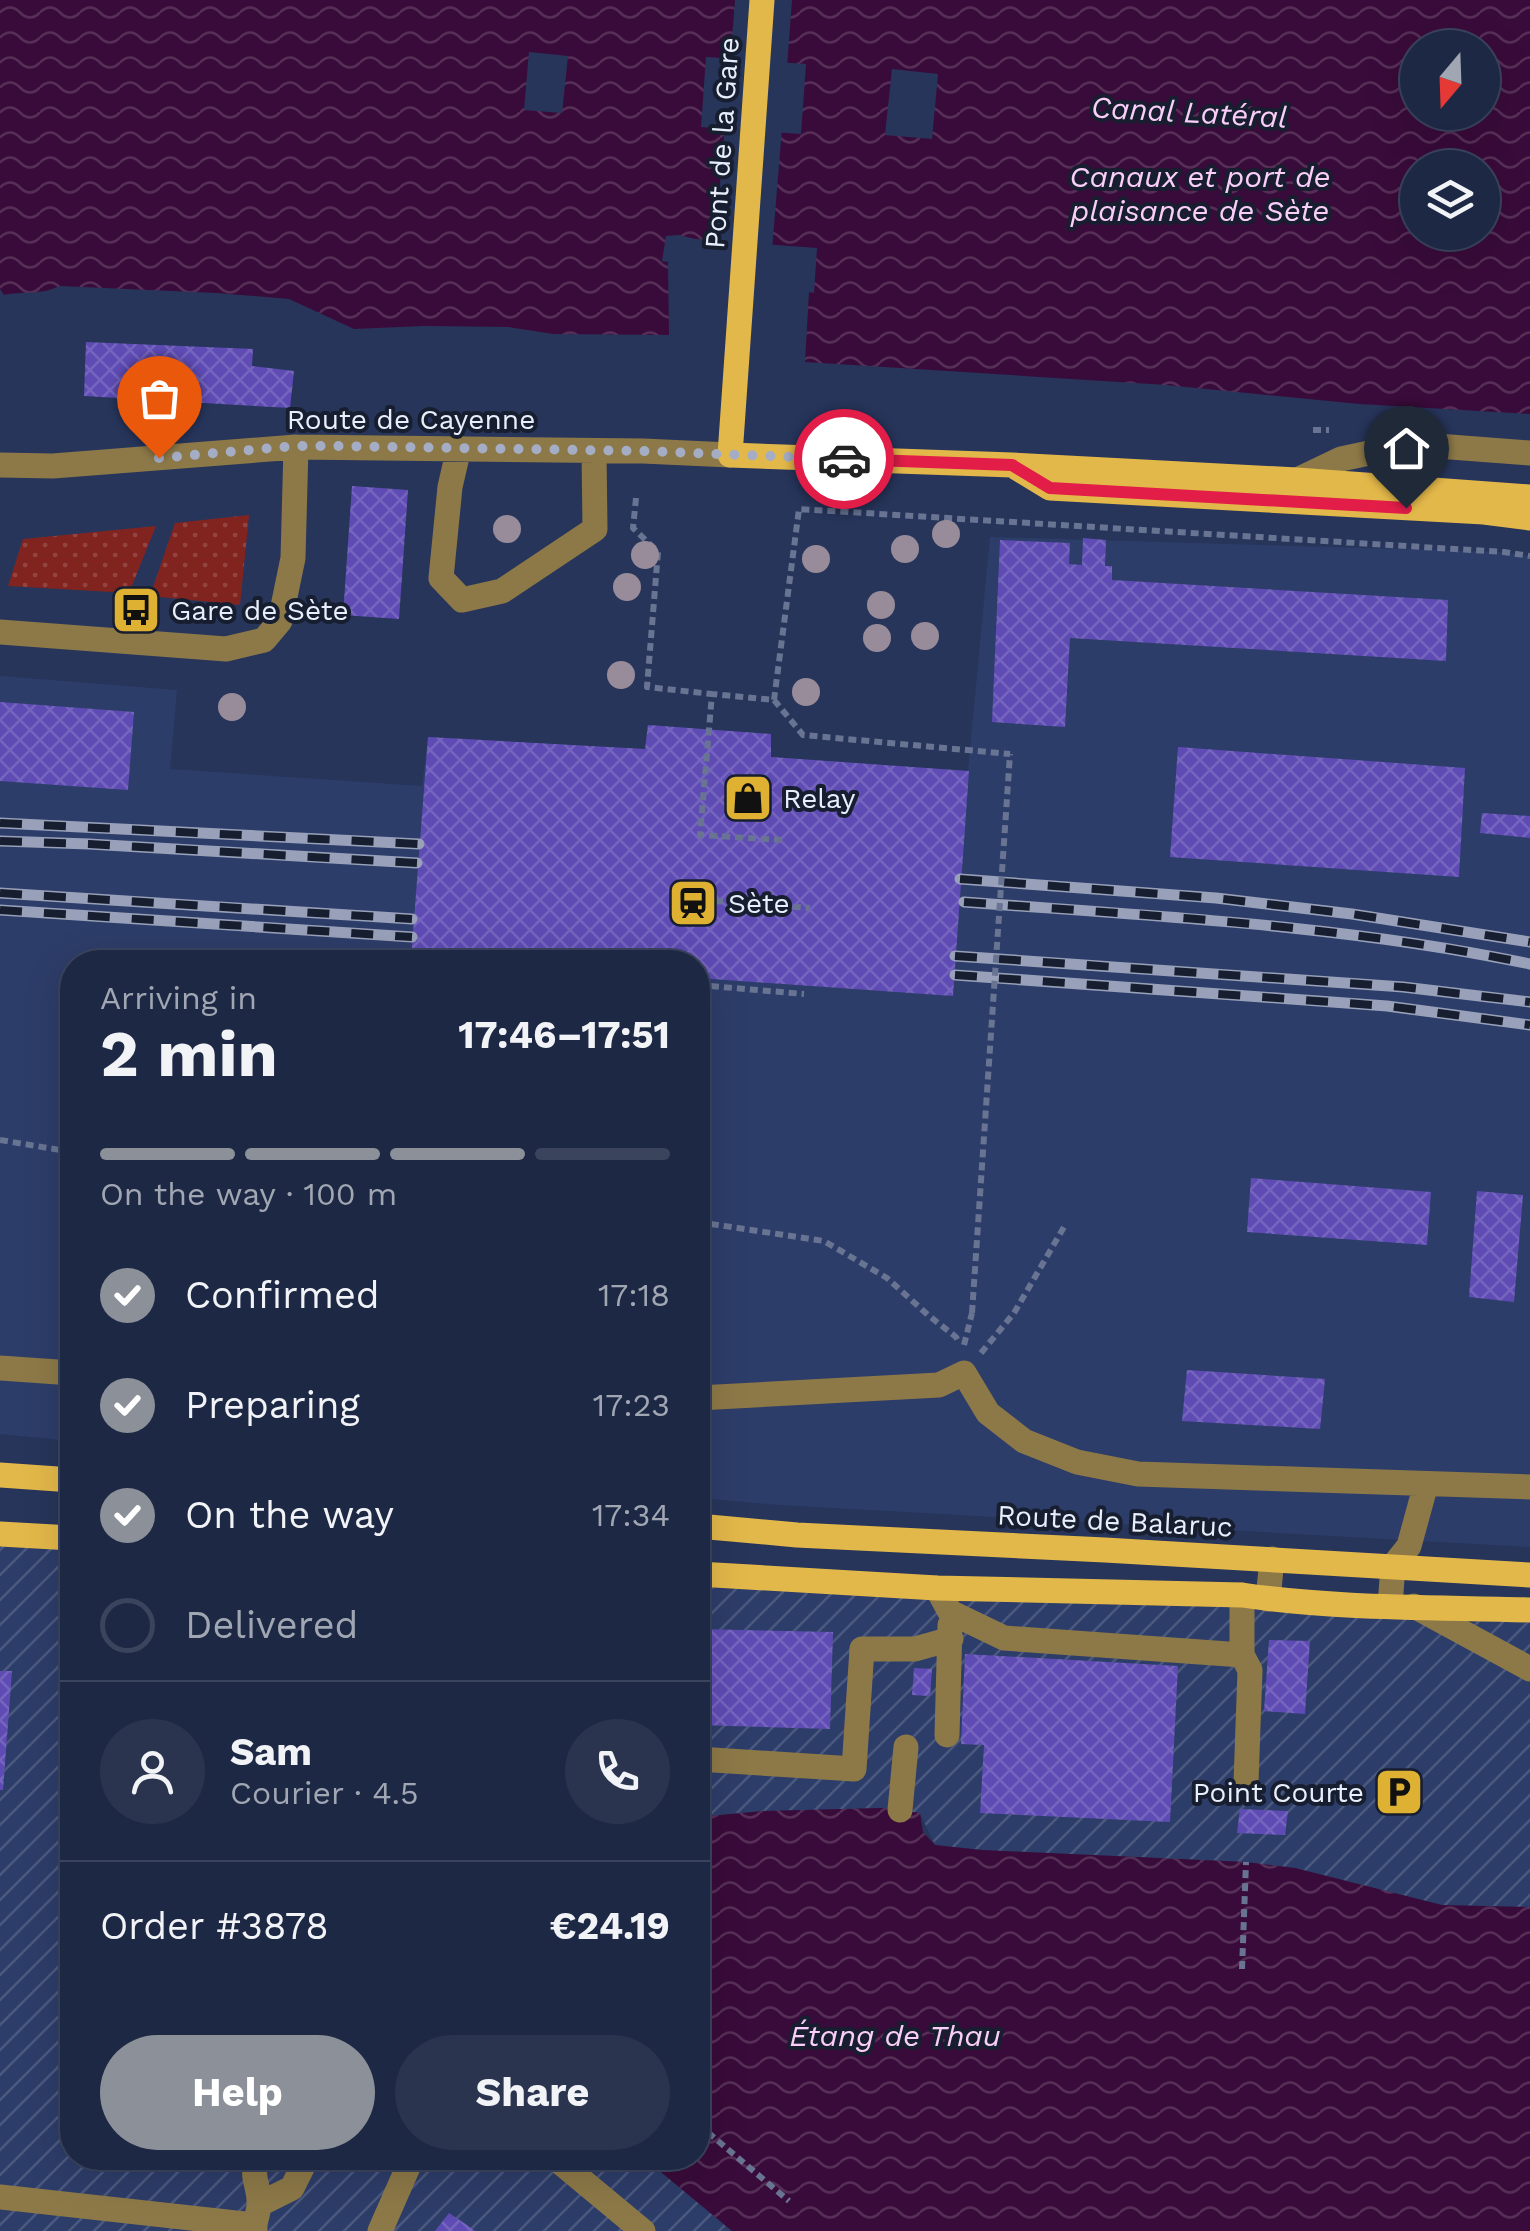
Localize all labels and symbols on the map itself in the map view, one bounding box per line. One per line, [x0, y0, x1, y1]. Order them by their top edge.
north arrow [1400, 30, 1500, 130]
street label: Pont de la Gare [698, 36, 746, 250]
water label: Canal Latéral [1090, 89, 1288, 135]
water label: Canaux et port de plaisance de Sète [1069, 159, 1331, 228]
pin [117, 356, 202, 459]
street label: Route de Cayenne [287, 403, 535, 436]
pin [1364, 406, 1449, 509]
courier [794, 409, 894, 509]
bus stop icon: Gare de Sète [110, 584, 162, 636]
place label: Gare de Sète [171, 594, 349, 627]
shop icon: Relay [722, 772, 774, 824]
place label: Relay [783, 782, 856, 815]
station icon: Sète [667, 877, 719, 929]
place label: Sète [728, 887, 790, 920]
street label: Route de Balaruc [996, 1498, 1234, 1544]
parking icon: Point Courte [1373, 1766, 1425, 1818]
place label: Point Courte [1193, 1776, 1364, 1809]
water label: Étang de Thau [789, 2018, 1001, 2053]

